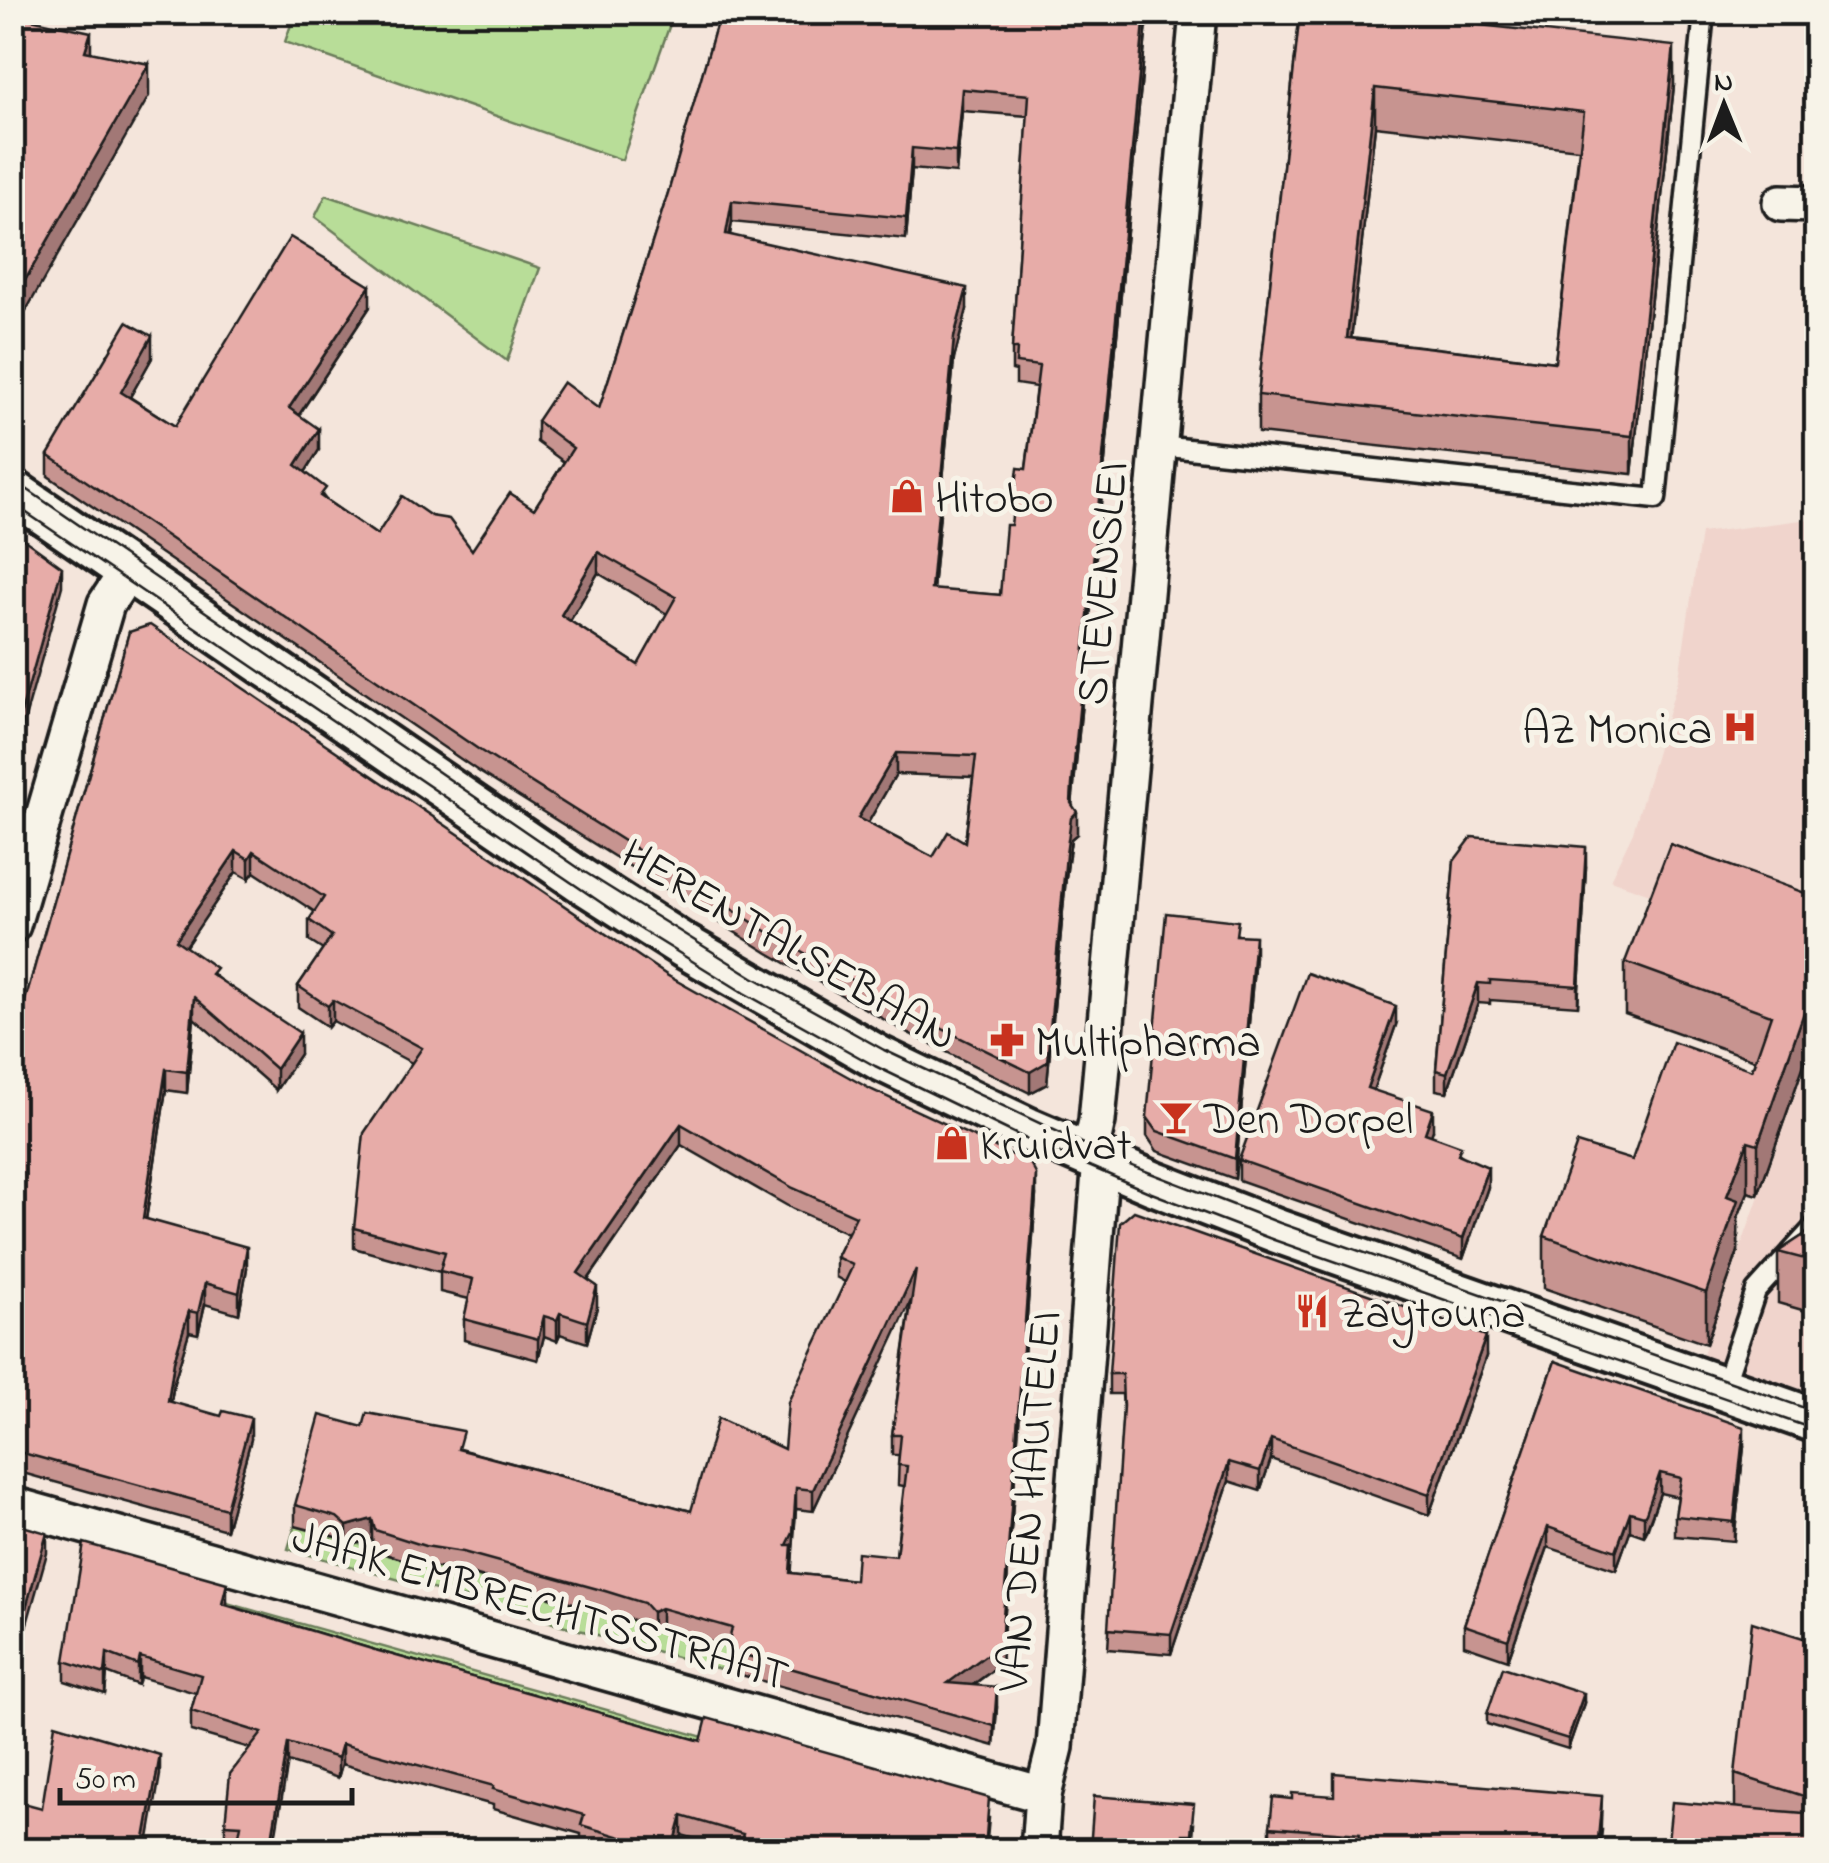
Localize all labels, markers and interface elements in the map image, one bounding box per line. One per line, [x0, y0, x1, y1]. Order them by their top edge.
north arrow [1674, 55, 1774, 155]
text: N [1714, 63, 1733, 104]
street label: STEVENSLEI [1061, 459, 1148, 708]
place label: Hitobo [935, 468, 1054, 534]
shop icon: Hitobo [888, 477, 926, 515]
place label: AZ Monica [1522, 699, 1712, 765]
hospital icon: AZ Monica [1721, 708, 1759, 746]
street label: HERENTALSEBAAN [607, 824, 968, 1071]
place label: Multipharma [1035, 1012, 1261, 1078]
pharmacy icon: Multipharma [988, 1021, 1026, 1059]
place label: Den Dorpel [1203, 1089, 1413, 1155]
bar icon: Den Dorpel [1157, 1098, 1195, 1136]
place label: Kruidvat [980, 1115, 1132, 1181]
shop icon: Kruidvat [933, 1124, 971, 1162]
place label: Zaytouna [1340, 1283, 1526, 1349]
restaurant icon: Zaytouna [1293, 1292, 1331, 1330]
street label: VAN DEN HAUTELEI [982, 1308, 1082, 1696]
street label: JAAK EMBRECHTSSTRAAT [284, 1506, 796, 1711]
scale bar [60, 1743, 352, 1805]
text: 50 m [75, 1759, 136, 1803]

